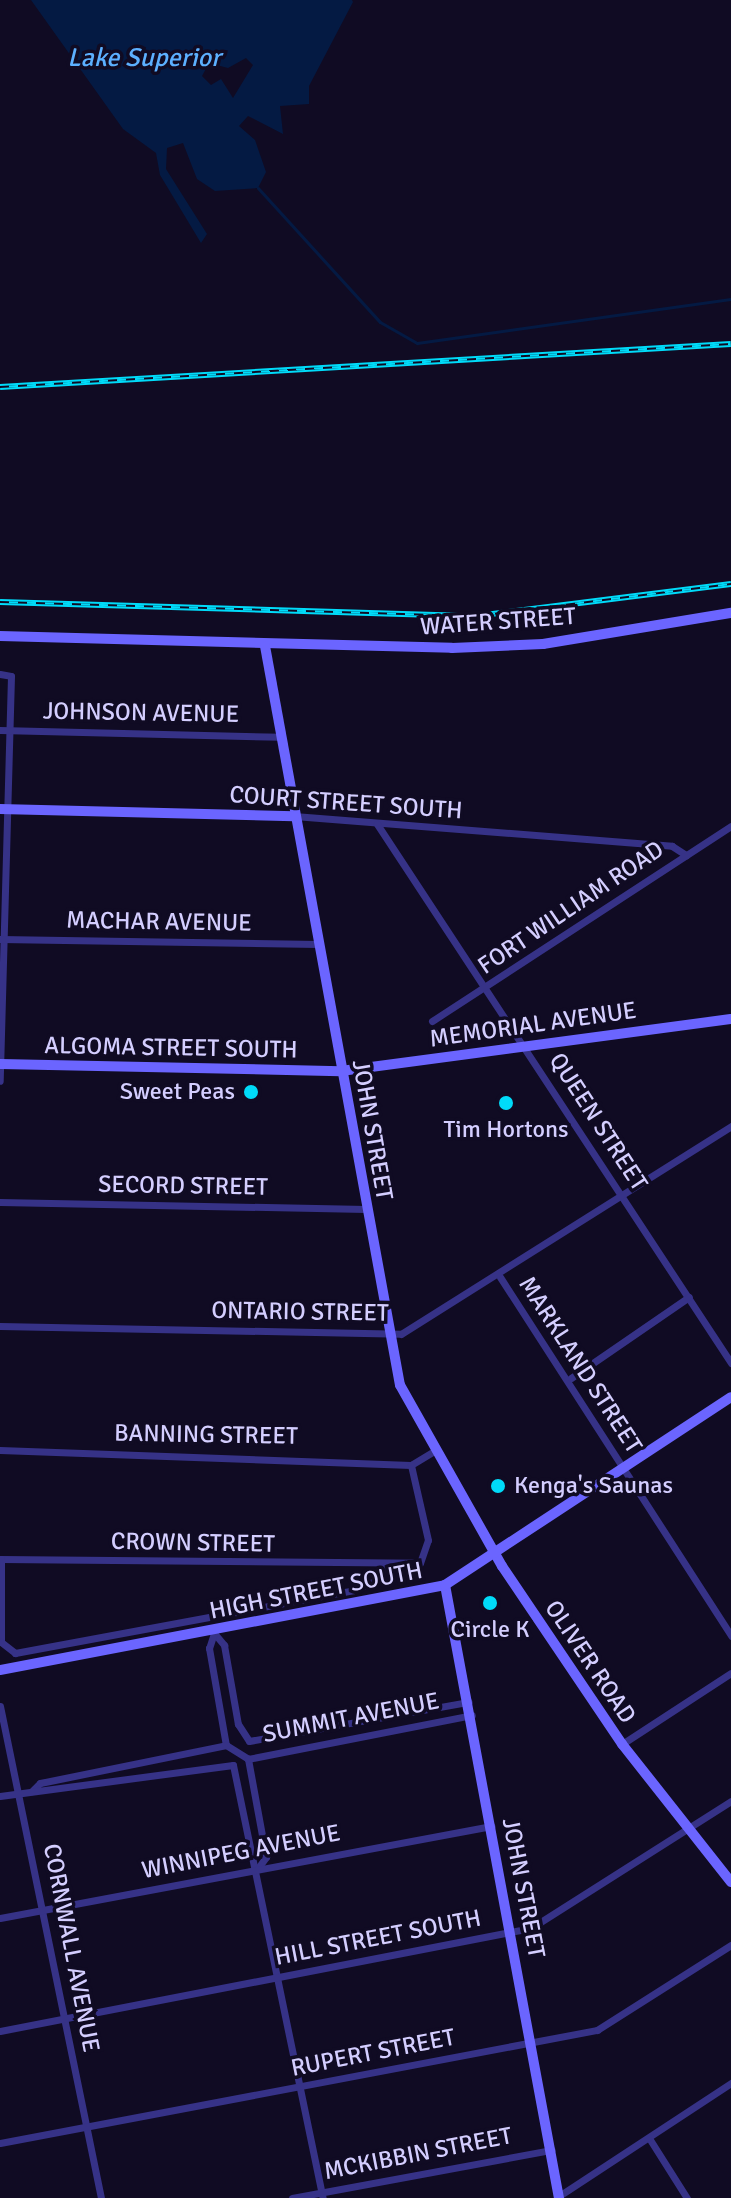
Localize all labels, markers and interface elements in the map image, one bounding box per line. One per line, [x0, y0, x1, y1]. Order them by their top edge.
water label: Lake Superior [67, 43, 221, 75]
street label: WATER STREET [419, 602, 577, 642]
street label: JOHNSON AVENUE [43, 697, 239, 729]
street label: COURT STREET SOUTH [228, 780, 464, 826]
street label: FORT WILLIAM ROAD [473, 835, 669, 981]
street label: MACHAR AVENUE [66, 906, 252, 938]
street label: MEMORIAL AVENUE [428, 996, 638, 1054]
street label: ALGOMA STREET SOUTH [44, 1031, 298, 1065]
street label: QUEEN STREET [543, 1048, 653, 1196]
street label: JOHN STREET [345, 1058, 399, 1202]
place label: Sweet Peas [120, 1078, 235, 1106]
marker: Sweet Peas [242, 1083, 260, 1101]
marker: Tim Hortons [497, 1094, 515, 1112]
place label: Tim Hortons [444, 1116, 568, 1144]
street label: SECORD STREET [98, 1170, 268, 1202]
street label: MARKLAND STREET [512, 1271, 648, 1459]
street label: ONTARIO STREET [211, 1296, 389, 1328]
street label: BANNING STREET [114, 1419, 298, 1451]
place label: Kenga's Saunas [514, 1472, 673, 1500]
marker: Kenga's Saunas [489, 1477, 507, 1495]
street label: CROWN STREET [111, 1527, 275, 1559]
street label: HIGH STREET SOUTH [207, 1556, 425, 1626]
marker: Circle K [481, 1594, 499, 1612]
street label: OLIVER ROAD [538, 1595, 642, 1729]
place label: Circle K [450, 1616, 530, 1644]
street label: SUMMIT AVENUE [260, 1687, 442, 1749]
street label: JOHN STREET [495, 1816, 551, 1960]
street label: WINNIPEG AVENUE [139, 1819, 343, 1885]
street label: CORNWALL AVENUE [37, 1841, 105, 2055]
street label: HILL STREET SOUTH [272, 1904, 484, 1972]
street label: RUPERT STREET [289, 2023, 457, 2083]
street label: MCKIBBIN STREET [322, 2122, 514, 2186]

